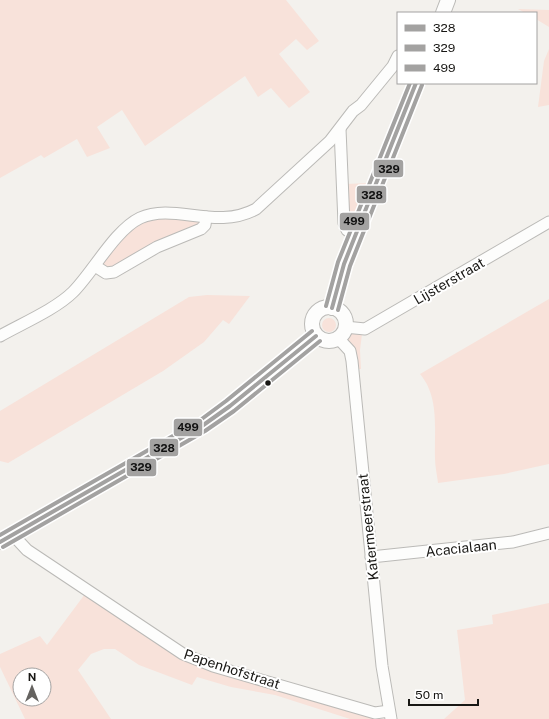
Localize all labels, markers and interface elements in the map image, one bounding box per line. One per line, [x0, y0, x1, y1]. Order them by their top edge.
legend [397, 12, 537, 84]
text: 328 [433, 21, 456, 35]
text: 329 [433, 41, 455, 55]
text: 499 [433, 61, 455, 75]
line badge: 329 [373, 159, 404, 178]
text: 329 [378, 163, 400, 175]
line badge: 328 [356, 185, 387, 204]
text: 328 [361, 189, 383, 201]
line badge: 499 [339, 212, 370, 231]
text: 499 [343, 215, 365, 227]
street label: Lijsterstraat [411, 254, 487, 308]
unlabelled marker [263, 378, 273, 388]
line badge: 499 [173, 418, 203, 437]
text: 499 [177, 421, 199, 433]
line badge: 328 [149, 438, 179, 457]
text: 328 [153, 442, 175, 454]
line badge: 329 [126, 458, 157, 477]
text: 329 [130, 461, 152, 473]
street label: Katermeerstraat [354, 473, 382, 581]
street label: Acacialaan [425, 536, 497, 560]
street label: Papenhofstraat [182, 646, 282, 692]
north arrow [12, 667, 52, 707]
text: N [28, 671, 36, 683]
scale bar [409, 681, 478, 707]
text: 50 m [415, 688, 443, 702]

